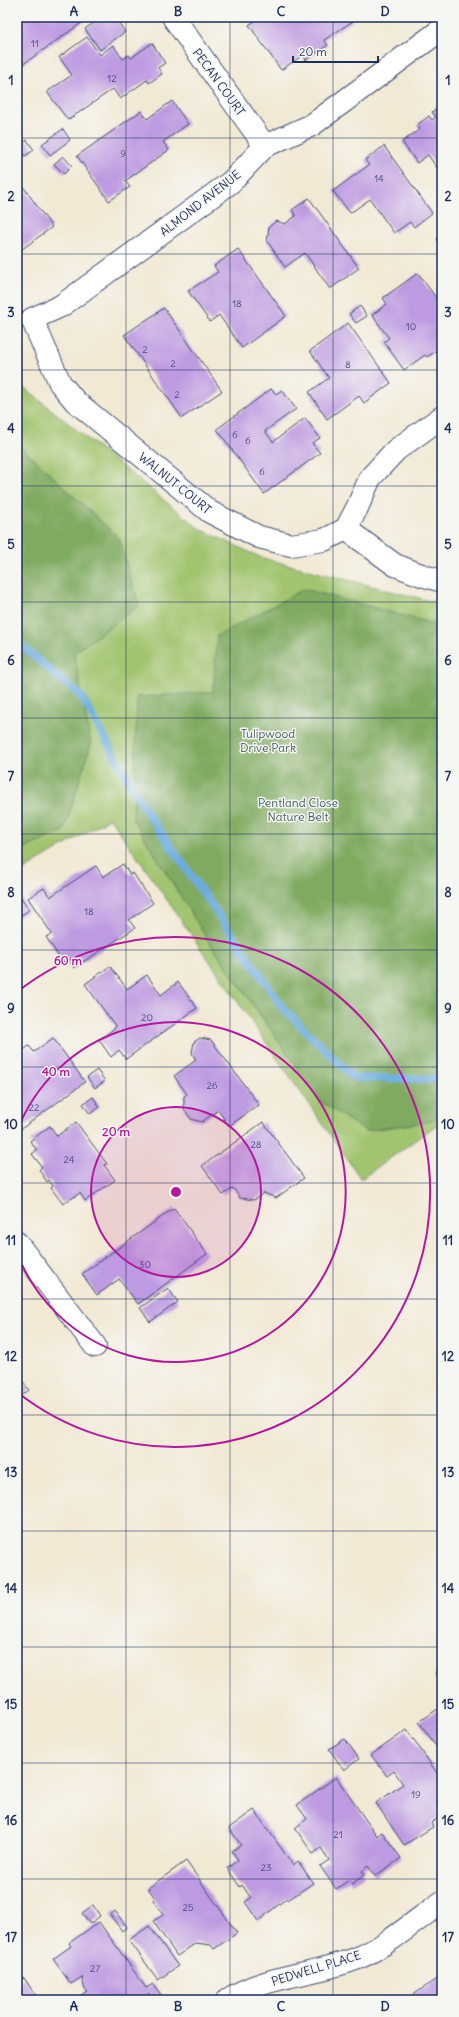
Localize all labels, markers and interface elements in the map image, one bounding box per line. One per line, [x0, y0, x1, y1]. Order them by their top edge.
text: A [70, 3, 79, 20]
text: B [174, 3, 183, 20]
text: C [277, 3, 286, 20]
text: D [380, 3, 390, 20]
house number: 11 [31, 37, 39, 50]
scale bar [293, 38, 378, 64]
text: 20 m [299, 44, 327, 59]
street label: PECAN COURT [190, 45, 248, 119]
text: 1 [8, 72, 14, 89]
house number: 12 [107, 72, 117, 85]
text: 1 [445, 72, 451, 89]
house number: 9 [120, 147, 126, 160]
street label: ALMOND AVENUE [157, 167, 243, 239]
house number: 14 [374, 172, 384, 185]
text: 2 [7, 188, 15, 205]
text: 2 [444, 188, 452, 205]
house number: 18 [232, 297, 242, 310]
text: 3 [7, 304, 15, 321]
text: 3 [444, 304, 452, 321]
house number: 10 [406, 320, 416, 333]
house number: 2 [142, 343, 148, 356]
house number: 2 [170, 357, 176, 370]
house number: 8 [345, 358, 351, 371]
house number: 2 [174, 388, 180, 401]
text: 4 [7, 420, 15, 437]
text: 4 [444, 420, 452, 437]
house number: 6 [232, 428, 238, 441]
house number: 6 [245, 434, 251, 447]
street label: WALNUT COURT [136, 449, 214, 517]
house number: 6 [259, 465, 265, 478]
text: 5 [7, 536, 15, 553]
text: 5 [444, 536, 452, 553]
text: 6 [7, 652, 15, 669]
text: 6 [444, 652, 452, 669]
park label: Tulipwood Drive Park [240, 726, 296, 755]
text: 7 [8, 768, 15, 785]
text: 7 [445, 768, 452, 785]
park label: Pentland Close Nature Belt [258, 795, 338, 824]
text: 8 [7, 884, 15, 901]
text: 8 [444, 884, 452, 901]
house number: 18 [84, 905, 94, 918]
text: 60 m [54, 953, 83, 968]
text: 9 [7, 1000, 15, 1017]
text: 9 [444, 1000, 452, 1017]
house number: 20 [141, 1011, 153, 1024]
text: 40 m [42, 1064, 71, 1079]
house number: 26 [206, 1079, 218, 1092]
house number: 22 [29, 1101, 40, 1114]
text: 10 [4, 1116, 18, 1133]
text: 10 [441, 1116, 455, 1133]
text: 20 m [102, 1124, 130, 1139]
house number: 28 [250, 1138, 262, 1151]
house number: 24 [63, 1153, 75, 1166]
centre of rings [169, 1185, 183, 1199]
text: 11 [6, 1232, 16, 1249]
text: 11 [443, 1232, 453, 1249]
house number: 30 [139, 1258, 151, 1271]
text: 12 [5, 1348, 17, 1365]
text: 12 [442, 1348, 454, 1365]
text: 13 [5, 1464, 17, 1481]
text: 13 [442, 1464, 454, 1481]
text: 14 [5, 1580, 18, 1597]
text: 14 [442, 1580, 455, 1597]
text: 15 [5, 1696, 18, 1713]
text: 15 [442, 1696, 455, 1713]
house number: 19 [411, 1788, 421, 1801]
text: 16 [5, 1812, 18, 1829]
text: 16 [442, 1812, 455, 1829]
house number: 21 [333, 1828, 343, 1841]
house number: 23 [260, 1861, 272, 1874]
house number: 25 [182, 1901, 194, 1914]
text: 17 [5, 1929, 17, 1946]
text: 17 [442, 1929, 454, 1946]
street label: PEDWELL PLACE [269, 1947, 363, 1989]
house number: 27 [90, 1962, 100, 1975]
text: A [70, 1998, 79, 2015]
text: B [174, 1998, 183, 2015]
text: C [277, 1998, 286, 2015]
text: D [380, 1998, 390, 2015]

